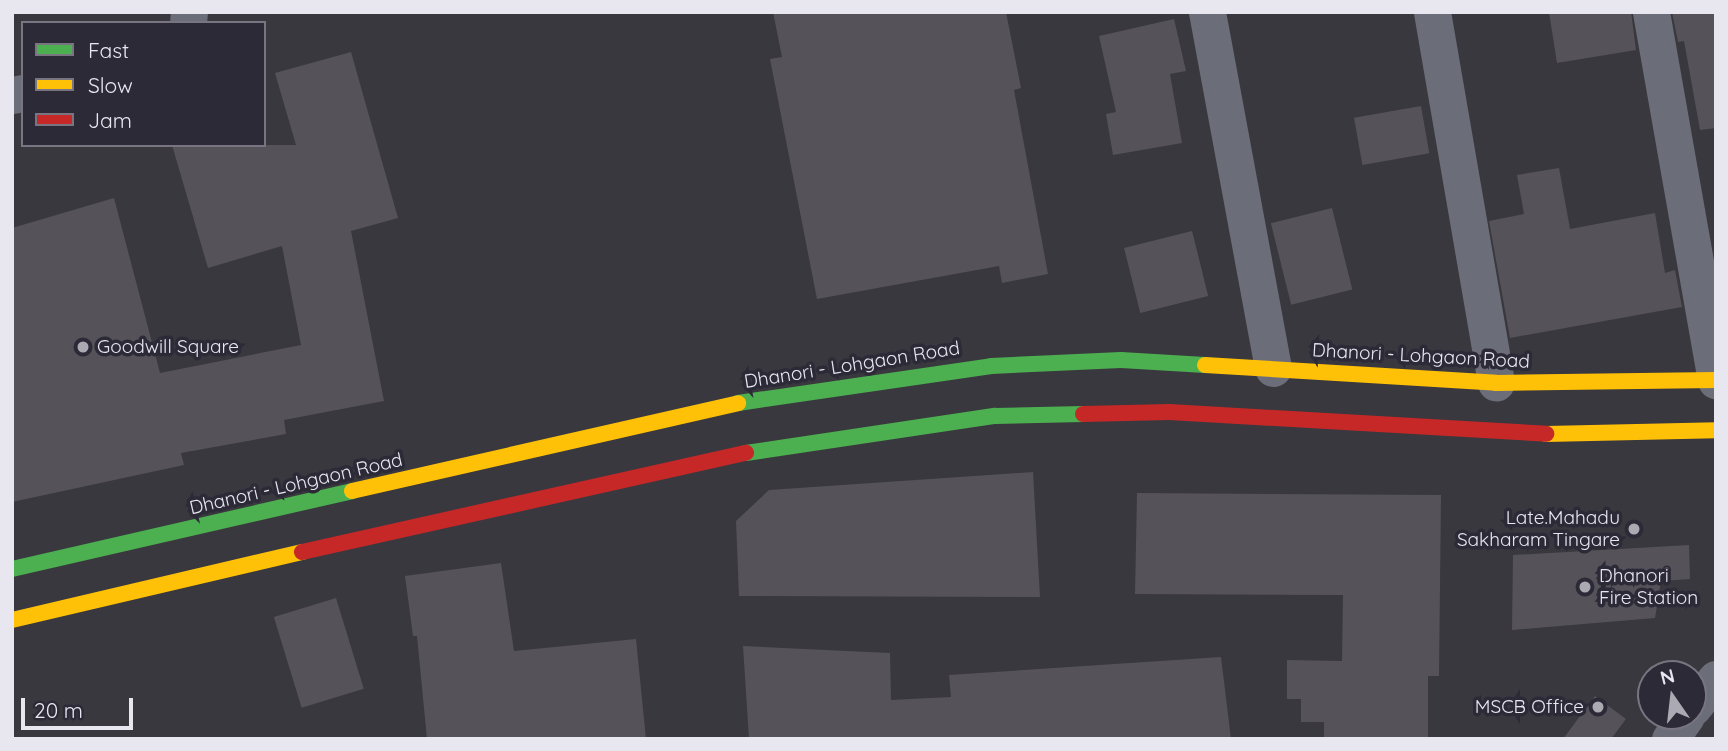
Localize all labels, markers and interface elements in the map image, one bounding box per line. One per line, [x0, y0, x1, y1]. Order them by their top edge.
legend [21, 21, 266, 147]
text: Fast [88, 37, 129, 63]
text: Slow [88, 72, 133, 98]
text: Jam [88, 107, 132, 133]
place label: Goodwill Square [97, 336, 239, 358]
street label: Dhanori - Lohgaon Road [743, 337, 961, 393]
marker: Goodwill Square [75, 339, 91, 355]
street label: Dhanori - Lohgaon Road [1312, 339, 1530, 373]
street label: Dhanori - Lohgaon Road [187, 448, 405, 520]
place label: Late.Mahadu Sakharam Tingare [1457, 507, 1620, 551]
marker: Late.Mahadu Sakharam Tingare [1626, 521, 1642, 537]
place label: Dhanori Fire Station [1599, 565, 1698, 609]
marker: Dhanori Fire Station [1577, 579, 1593, 595]
north arrow [1637, 660, 1707, 730]
text: N [1658, 663, 1677, 690]
scale bar [24, 684, 136, 728]
place label: MSCB Office [1475, 696, 1584, 718]
text: 20 m [34, 697, 83, 723]
marker: MSCB Office [1590, 699, 1606, 715]

